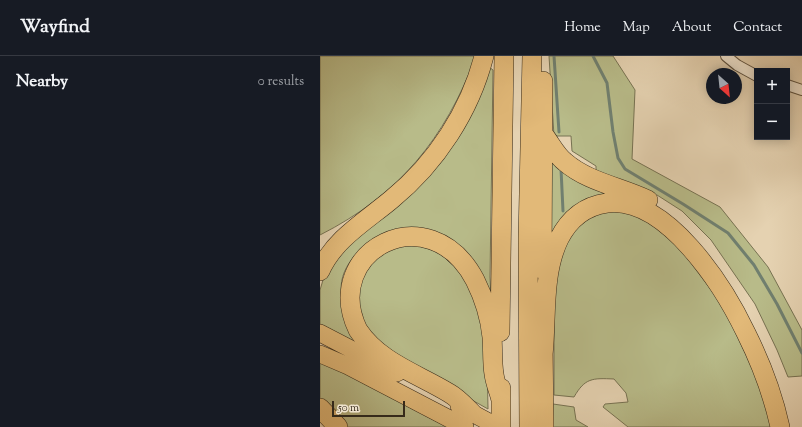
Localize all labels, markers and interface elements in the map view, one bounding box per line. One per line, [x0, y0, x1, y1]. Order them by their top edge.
text: Wayfind [20, 14, 90, 41]
text: Home [564, 18, 601, 38]
text: Map [623, 18, 650, 38]
text: About [672, 18, 711, 38]
text: Contact [733, 18, 782, 38]
north arrow [706, 68, 742, 104]
map controls [754, 68, 790, 140]
button: + [754, 68, 790, 104]
text: Nearby [16, 70, 68, 94]
text: 0 results [258, 73, 304, 91]
button: − [754, 104, 790, 140]
scale bar [332, 399, 405, 418]
text: 50 m [338, 400, 359, 416]

